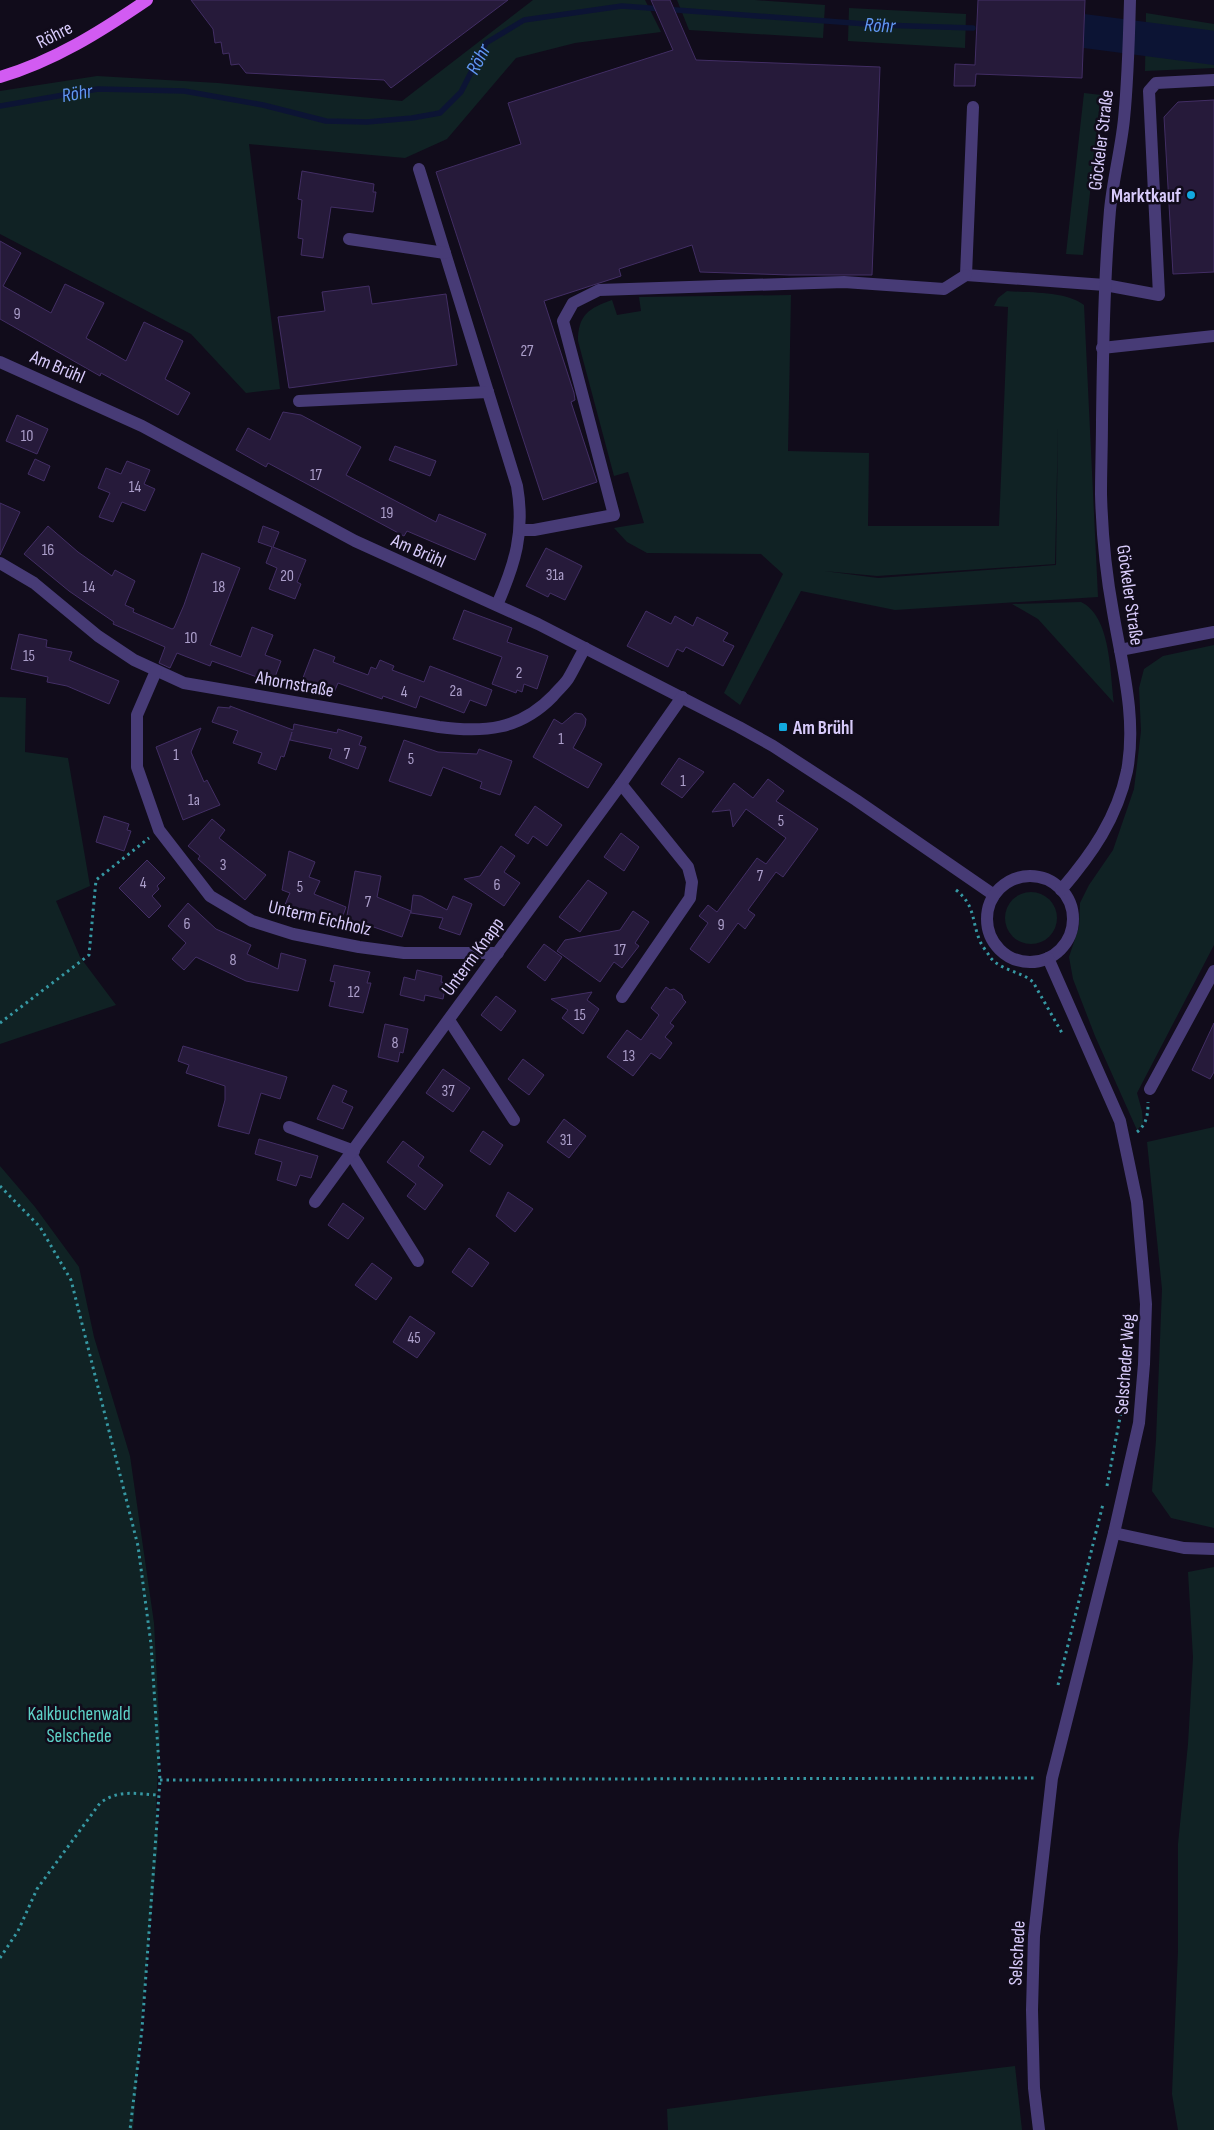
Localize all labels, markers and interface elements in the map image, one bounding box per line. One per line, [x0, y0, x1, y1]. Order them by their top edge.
water label: Röhr [863, 13, 897, 39]
street label: Röhre [33, 17, 77, 54]
water label: Röhr [461, 39, 497, 79]
water label: Röhr [60, 79, 96, 108]
street label: Göckeler Straße [1084, 89, 1119, 192]
place label: Marktkauf [1111, 185, 1182, 208]
marker: Marktkauf [1185, 189, 1197, 201]
house number: 9 [13, 305, 21, 324]
house number: 27 [520, 342, 534, 361]
street label: Am Brühl [26, 345, 88, 389]
house number: 10 [21, 427, 33, 446]
house number: 17 [310, 466, 323, 485]
house number: 14 [129, 478, 141, 497]
house number: 19 [381, 504, 393, 523]
street label: Am Brühl [387, 529, 449, 574]
house number: 16 [42, 541, 54, 560]
street label: Göckeler Straße [1111, 543, 1148, 647]
house number: 31a [546, 566, 564, 585]
house number: 20 [280, 567, 294, 586]
house number: 14 [83, 578, 95, 597]
house number: 18 [213, 578, 225, 597]
house number: 10 [185, 629, 197, 648]
house number: 15 [23, 647, 35, 666]
house number: 2 [516, 664, 522, 683]
street label: Ahornstraße [253, 666, 335, 703]
house number: 2a [450, 682, 462, 701]
house number: 4 [401, 683, 408, 702]
place label: Am Brühl [792, 717, 853, 740]
marker: Am Brühl [777, 721, 789, 733]
house number: 1 [558, 730, 564, 749]
house number: 7 [344, 745, 351, 764]
house number: 1 [173, 746, 179, 765]
house number: 5 [408, 750, 414, 769]
house number: 1 [680, 772, 686, 791]
house number: 1a [188, 791, 200, 810]
house number: 5 [778, 812, 784, 831]
house number: 3 [220, 856, 226, 875]
house number: 7 [757, 867, 764, 886]
house number: 4 [140, 874, 147, 893]
house number: 6 [493, 876, 501, 895]
house number: 5 [297, 878, 303, 897]
house number: 7 [365, 893, 372, 912]
street label: Unterm Eichholz [266, 895, 374, 942]
street label: Unterm Knapp [437, 913, 509, 1001]
house number: 6 [183, 915, 191, 934]
house number: 9 [717, 916, 725, 935]
house number: 17 [614, 941, 627, 960]
house number: 8 [229, 951, 237, 970]
house number: 12 [348, 983, 360, 1002]
house number: 15 [574, 1006, 586, 1025]
house number: 8 [391, 1034, 399, 1053]
house number: 13 [623, 1047, 635, 1066]
house number: 37 [441, 1082, 455, 1101]
house number: 31 [560, 1131, 573, 1150]
street label: Selscheder Weg [1111, 1313, 1141, 1415]
house number: 45 [407, 1329, 421, 1348]
park label: Kalkbuchenwald Selschede [27, 1703, 131, 1748]
street label: Selschede [1004, 1920, 1031, 1986]

